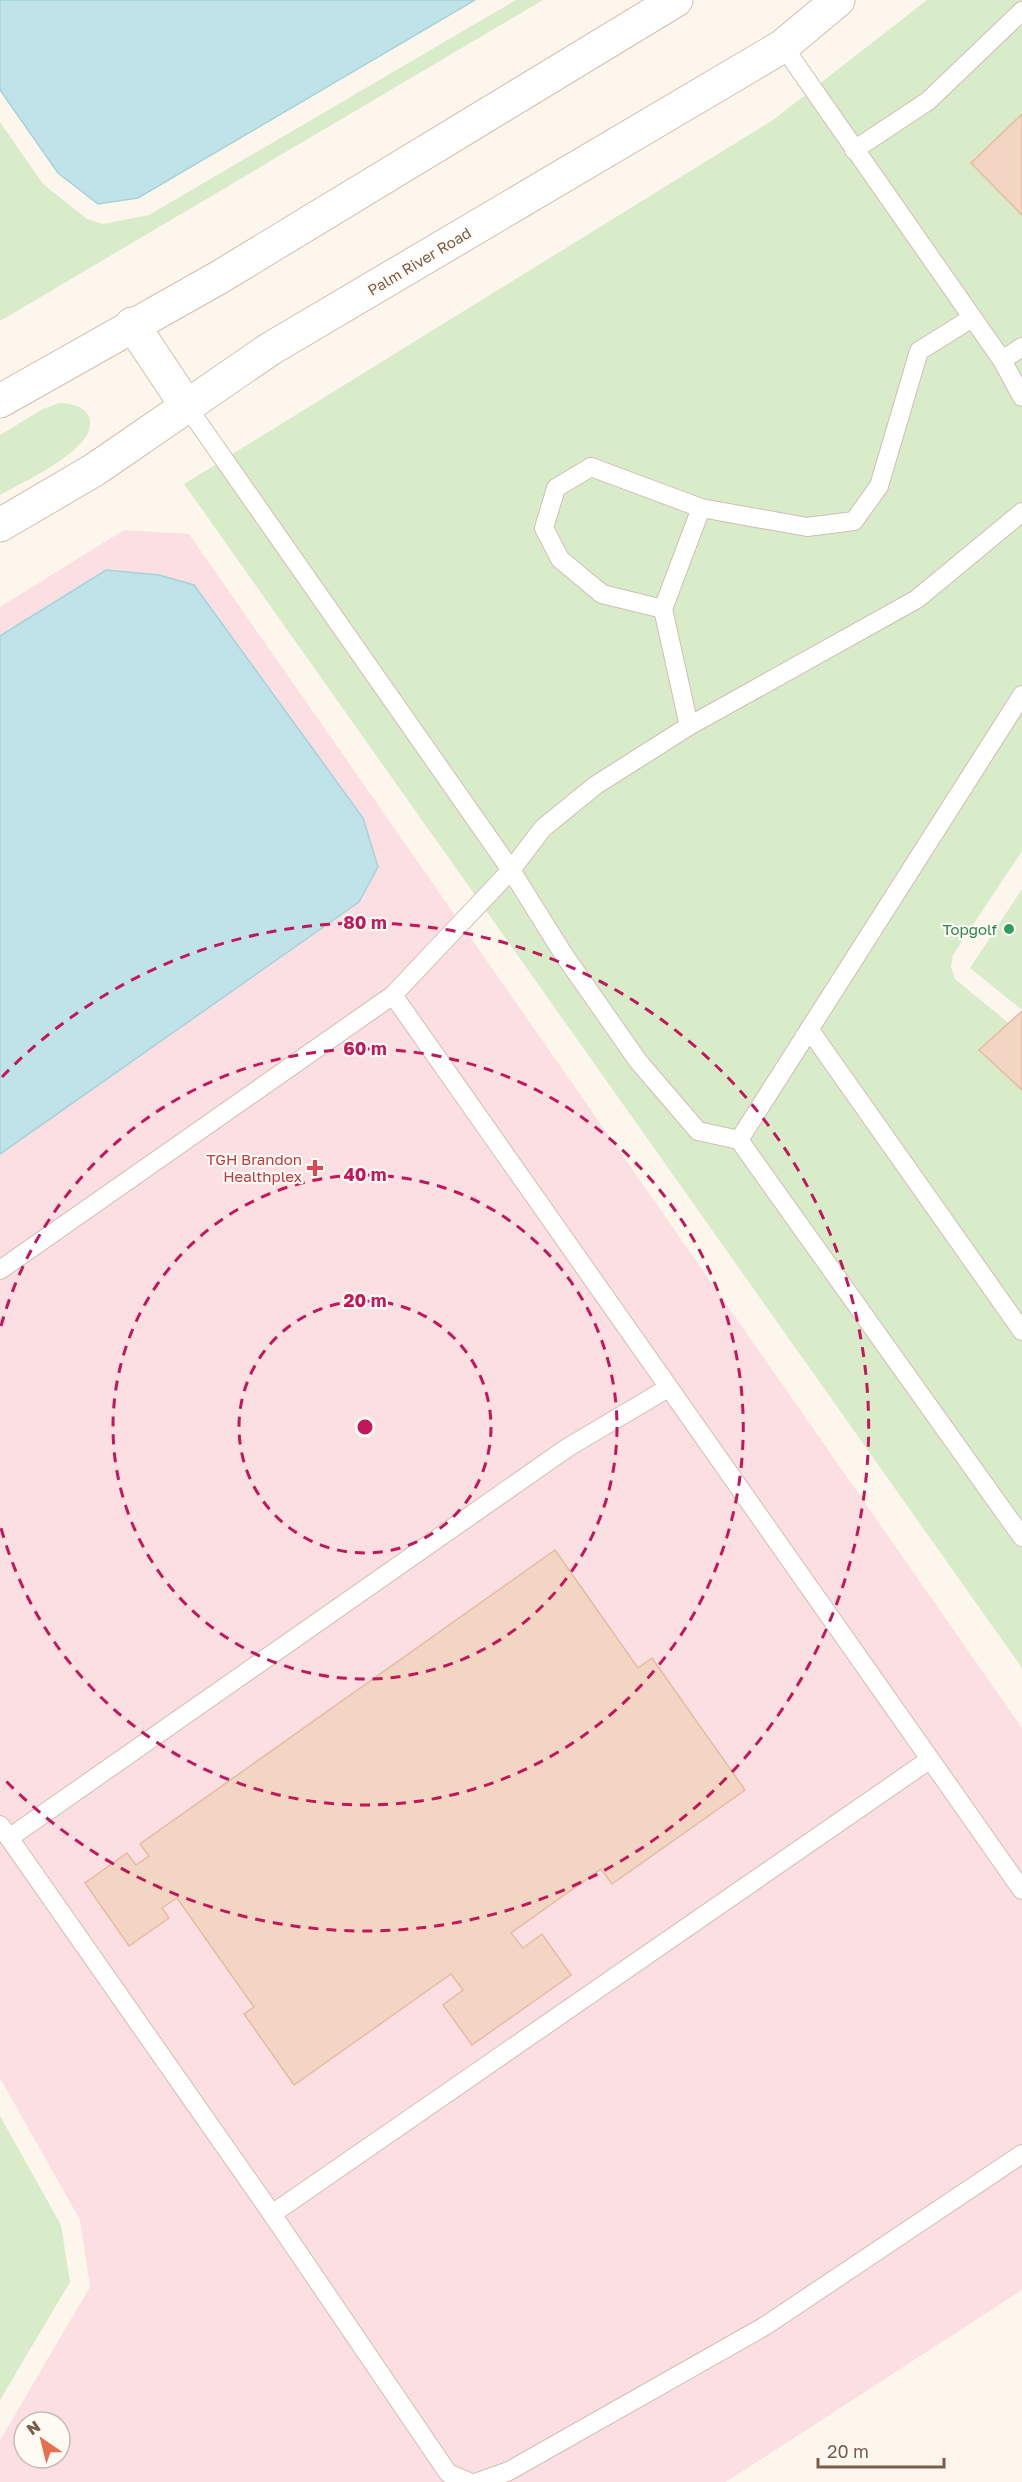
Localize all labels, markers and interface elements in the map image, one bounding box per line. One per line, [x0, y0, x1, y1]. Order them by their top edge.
street label: Palm River Road [364, 223, 474, 299]
text: 80 m [343, 911, 387, 933]
place label: Topgolf [943, 920, 998, 938]
marker: Topgolf [1002, 922, 1016, 936]
text: 60 m [343, 1037, 387, 1059]
place label: TGH Brandon Healthplex [206, 1150, 302, 1185]
marker: TGH Brandon Healthplex [306, 1159, 324, 1177]
text: 40 m [343, 1163, 387, 1185]
text: 20 m [344, 1289, 386, 1311]
centre of rings [355, 1417, 375, 1437]
north arrow [12, 2410, 72, 2470]
text: N [23, 2416, 44, 2439]
scale bar [818, 2431, 944, 2469]
text: 20 m [827, 2440, 869, 2462]

